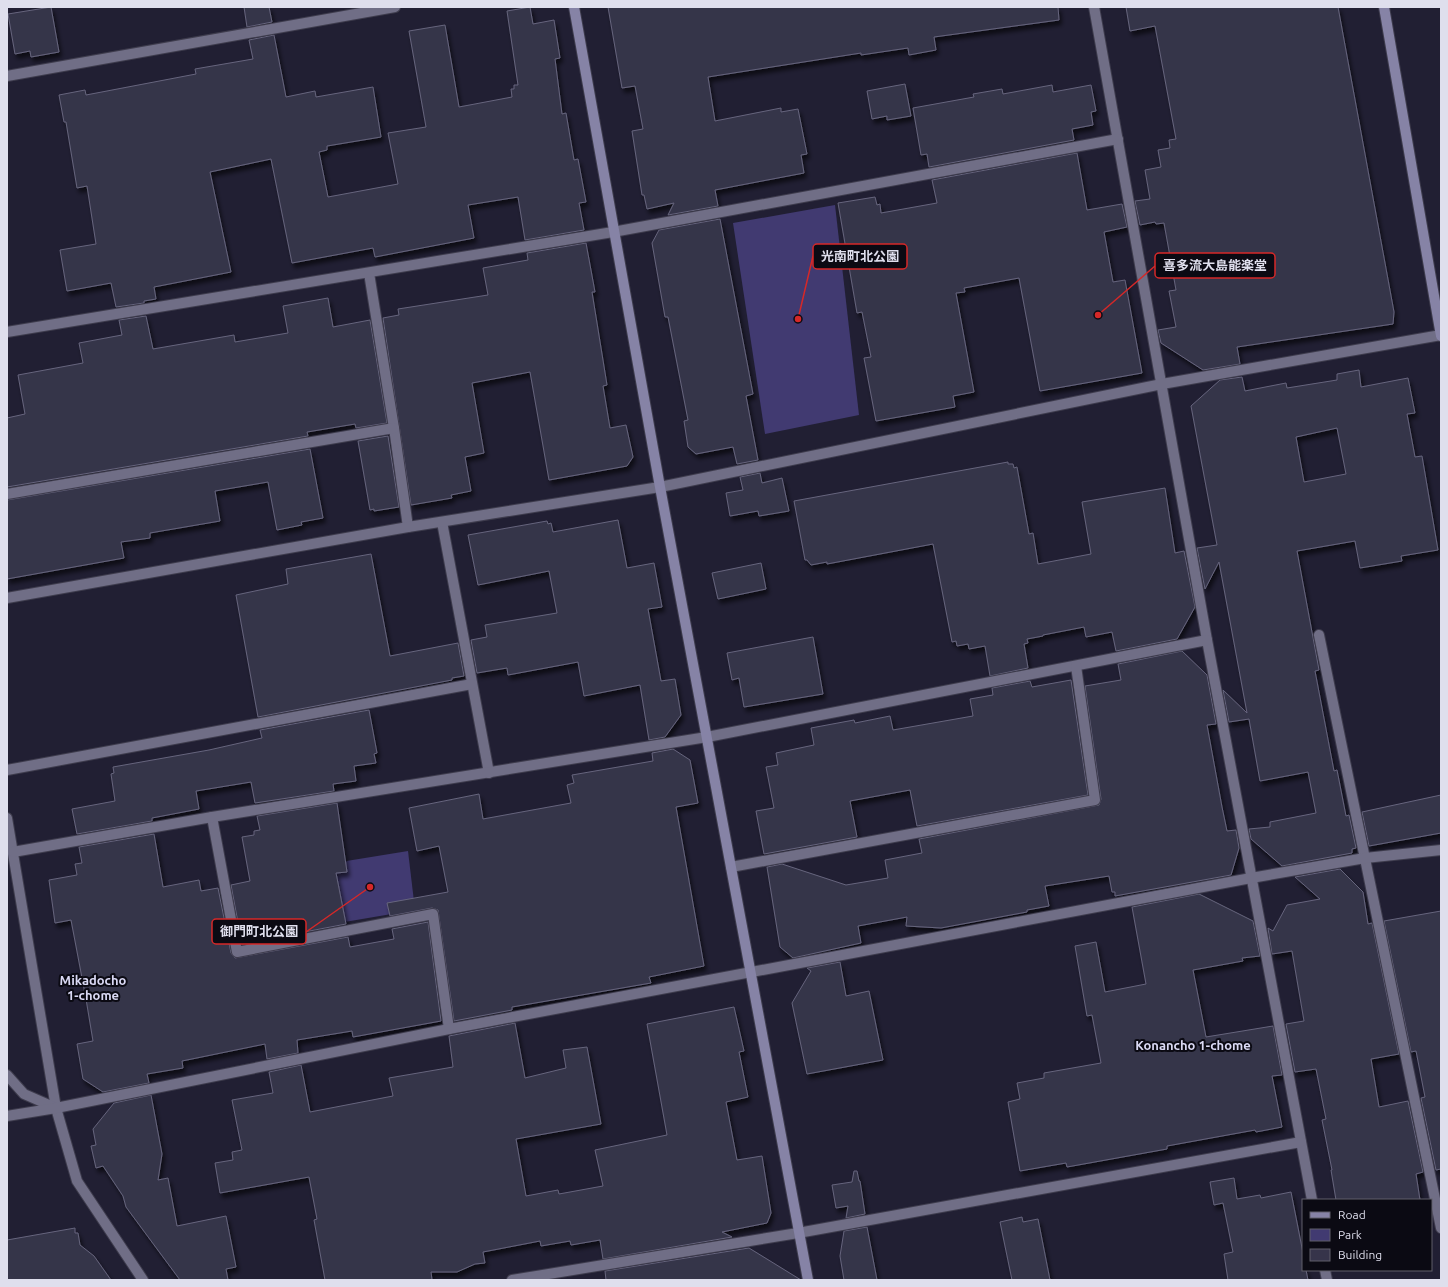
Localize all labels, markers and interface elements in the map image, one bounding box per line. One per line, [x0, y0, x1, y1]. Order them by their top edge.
callout: 光南町北公園 [813, 244, 907, 269]
text: 光南町北公園 [821, 249, 899, 263]
callout: 喜多流大島能楽堂 [1155, 253, 1275, 278]
text: 喜多流大島能楽堂 [1163, 258, 1267, 272]
callout: 御門町北公園 [212, 919, 306, 944]
text: 御門町北公園 [220, 924, 298, 938]
district label: Mikadocho 1-chome [60, 973, 127, 1002]
district label: Konancho 1-chome [1135, 1038, 1251, 1052]
legend [1302, 1199, 1432, 1271]
text: Road [1338, 1208, 1366, 1221]
text: Park [1338, 1228, 1362, 1241]
text: Building [1338, 1248, 1382, 1261]

